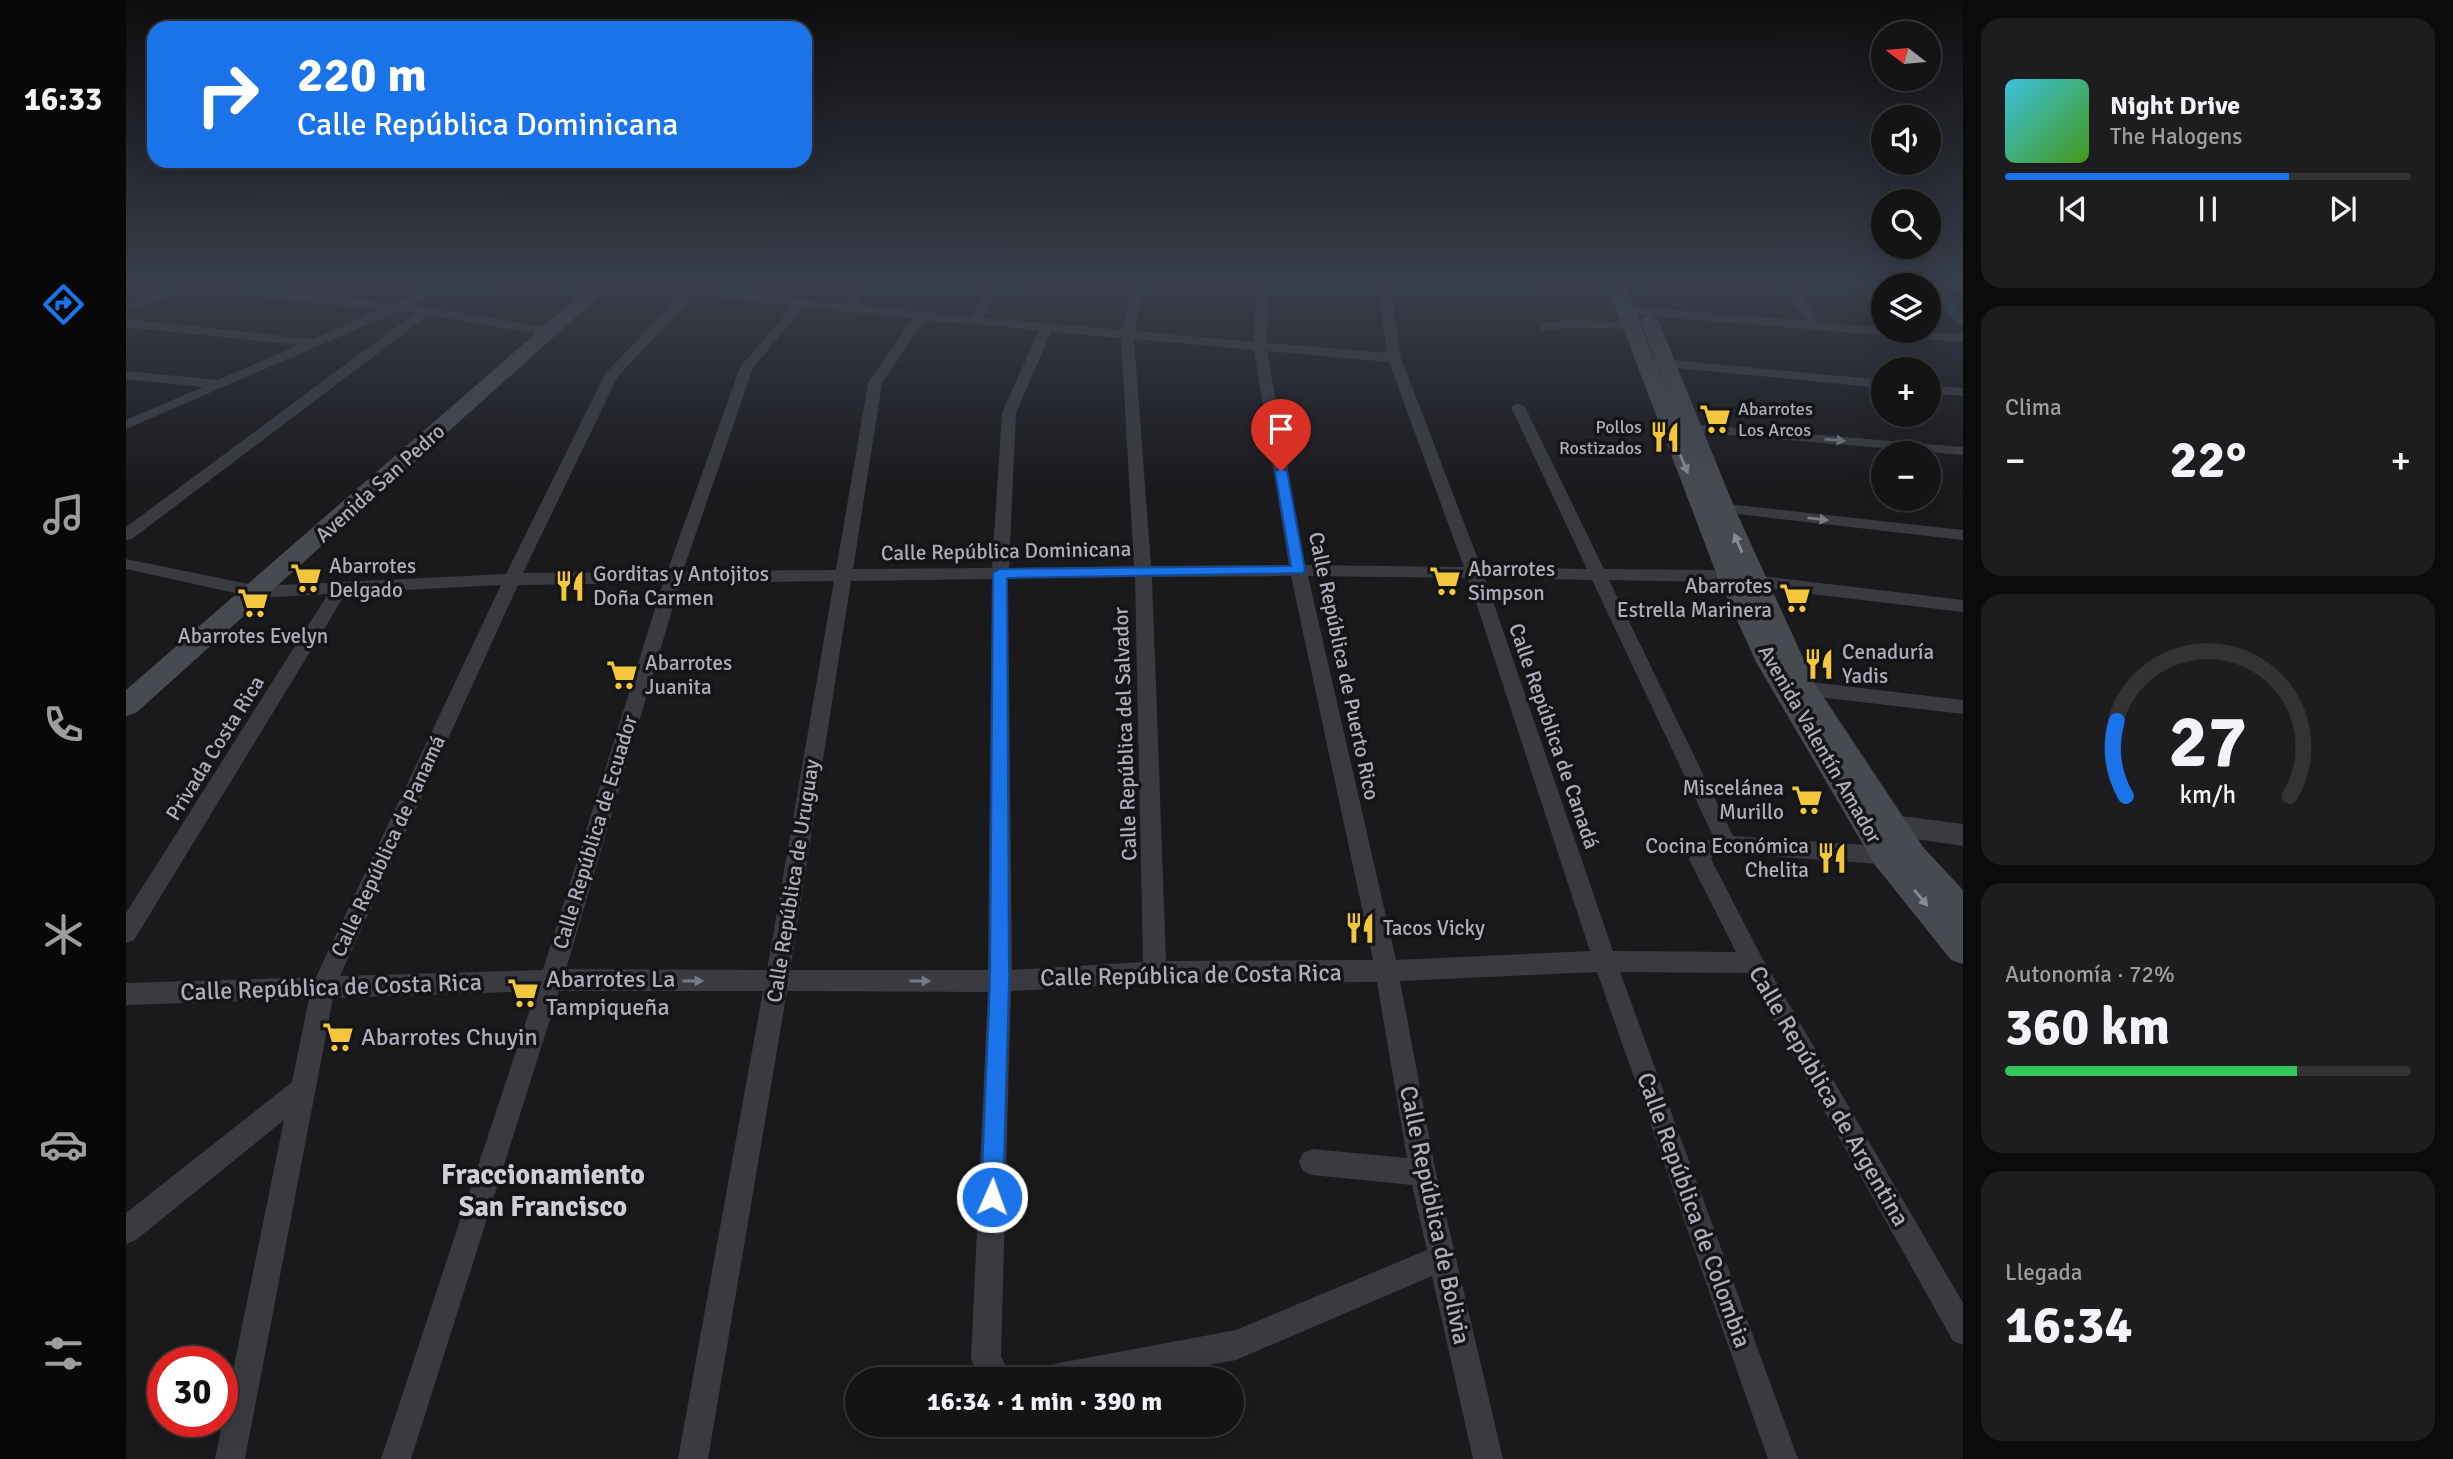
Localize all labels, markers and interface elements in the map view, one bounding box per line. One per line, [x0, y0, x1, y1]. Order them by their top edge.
north arrow [1871, 21, 1941, 91]
map controls [1871, 21, 1941, 511]
text: 220 m [297, 45, 427, 105]
icon: right [182, 49, 273, 140]
text: 16:33 [24, 80, 102, 119]
text: Night Drive [2110, 90, 2240, 122]
text: Calle República Dominicana [297, 105, 679, 144]
button: sound [1871, 105, 1941, 175]
text: The Halogens [2110, 122, 2242, 151]
button: search [1871, 189, 1941, 259]
icon: previous [2054, 190, 2092, 228]
icon: pause [2189, 190, 2227, 228]
icon: next [2324, 190, 2362, 228]
button: layers [1871, 273, 1941, 343]
icon: directions [39, 280, 88, 329]
button: + [1871, 357, 1941, 427]
text: Clima [2005, 393, 2062, 422]
place label: Abarrotes Los Arcos [1738, 398, 1813, 441]
pin [1251, 399, 1311, 471]
supermarket icon: Abarrotes Los Arcos [1698, 402, 1732, 436]
icon: arrive [1262, 410, 1300, 448]
place label: Pollos Rostizados [1559, 416, 1642, 459]
street label: Avenida San Pedro [310, 418, 450, 548]
restaurant icon: Pollos Rostizados [1648, 420, 1682, 454]
text: 22° [2170, 428, 2246, 492]
one-way arrow [1824, 435, 1846, 446]
text: − [2005, 437, 2026, 484]
text: + [2390, 437, 2411, 484]
button: − [1871, 441, 1941, 511]
one-way arrow [1679, 454, 1690, 475]
icon: music [39, 490, 88, 539]
one-way arrow [1807, 514, 1829, 525]
street label: Calle República de Puerto Rico [1303, 530, 1385, 802]
one-way arrow [1733, 532, 1744, 553]
street label: Calle República Dominicana [881, 536, 1131, 566]
place label: Abarrotes Delgado [329, 553, 416, 603]
place label: Abarrotes Simpson [1468, 556, 1555, 606]
supermarket icon: Abarrotes Delgado [289, 561, 323, 595]
place label: Gorditas y Antojitos Doña Carmen [593, 561, 769, 611]
supermarket icon: Abarrotes Simpson [1428, 564, 1462, 598]
restaurant icon: Gorditas y Antojitos Doña Carmen [553, 569, 587, 603]
place label: Abarrotes Estrella Marinera [1617, 573, 1772, 623]
supermarket icon: Abarrotes Estrella Marinera [1778, 581, 1812, 615]
supermarket icon: Abarrotes Evelyn [236, 586, 270, 620]
street label: Calle República del Salvador [1108, 606, 1142, 861]
street label: Calle República de Canadá [1503, 620, 1605, 852]
place label: Abarrotes Evelyn [178, 623, 328, 649]
place label: Cenaduría Yadis [1842, 639, 1934, 689]
street label: Avenida Valentín Amador [1753, 640, 1888, 848]
restaurant icon: Cenaduría Yadis [1802, 647, 1836, 681]
place label: Abarrotes Juanita [645, 650, 732, 700]
supermarket icon: Abarrotes Juanita [605, 658, 639, 692]
street label: Privada Costa Rica [160, 671, 270, 825]
text: 27 [2169, 698, 2247, 787]
icon: phone [39, 700, 88, 749]
street label: Calle República de Ecuador [547, 712, 643, 952]
street label: Calle República de Panamá [325, 731, 451, 961]
street label: Calle República de Uruguay [761, 757, 825, 1005]
place label: Miscelánea Murillo [1682, 775, 1784, 825]
text: km/h [2180, 778, 2236, 809]
supermarket icon: Miscelánea Murillo [1790, 783, 1824, 817]
place label: Cocina Económica Chelita [1645, 833, 1809, 883]
restaurant icon: Cocina Económica Chelita [1815, 841, 1849, 875]
one-way arrow [1913, 890, 1928, 907]
icon: climate [39, 910, 88, 959]
restaurant icon: Tacos Vicky [1343, 911, 1377, 945]
place label: Tacos Vicky [1383, 915, 1485, 941]
street label: Calle República de Costa Rica [1040, 957, 1342, 993]
street label: Calle República de Argentina [1742, 960, 1916, 1232]
text: Autonomía · 72% [2005, 960, 2175, 989]
place label: Abarrotes La Tampiqueña [546, 964, 675, 1022]
street label: Calle República de Costa Rica [180, 967, 482, 1007]
one-way arrow [682, 975, 704, 987]
one-way arrow [909, 975, 931, 987]
supermarket icon: Abarrotes La Tampiqueña [506, 976, 540, 1010]
text: 360 km [2005, 995, 2170, 1059]
supermarket icon: Abarrotes Chuyin [321, 1020, 355, 1054]
place label: Abarrotes Chuyin [361, 1022, 538, 1052]
street label: Calle República de Colombia [1630, 1068, 1758, 1352]
street label: Calle República de Bolivia [1393, 1083, 1477, 1347]
icon: car [39, 1120, 88, 1169]
district label: Fraccionamiento San Francisco [441, 1158, 645, 1224]
position arrow [955, 1160, 1029, 1234]
text: Llegada [2005, 1258, 2082, 1287]
text: 16:34 [2005, 1293, 2133, 1357]
icon: filters [39, 1329, 88, 1378]
speed limit sign: 30 [147, 1346, 238, 1437]
text: 16:34 · 1 min · 390 m [927, 1386, 1162, 1418]

